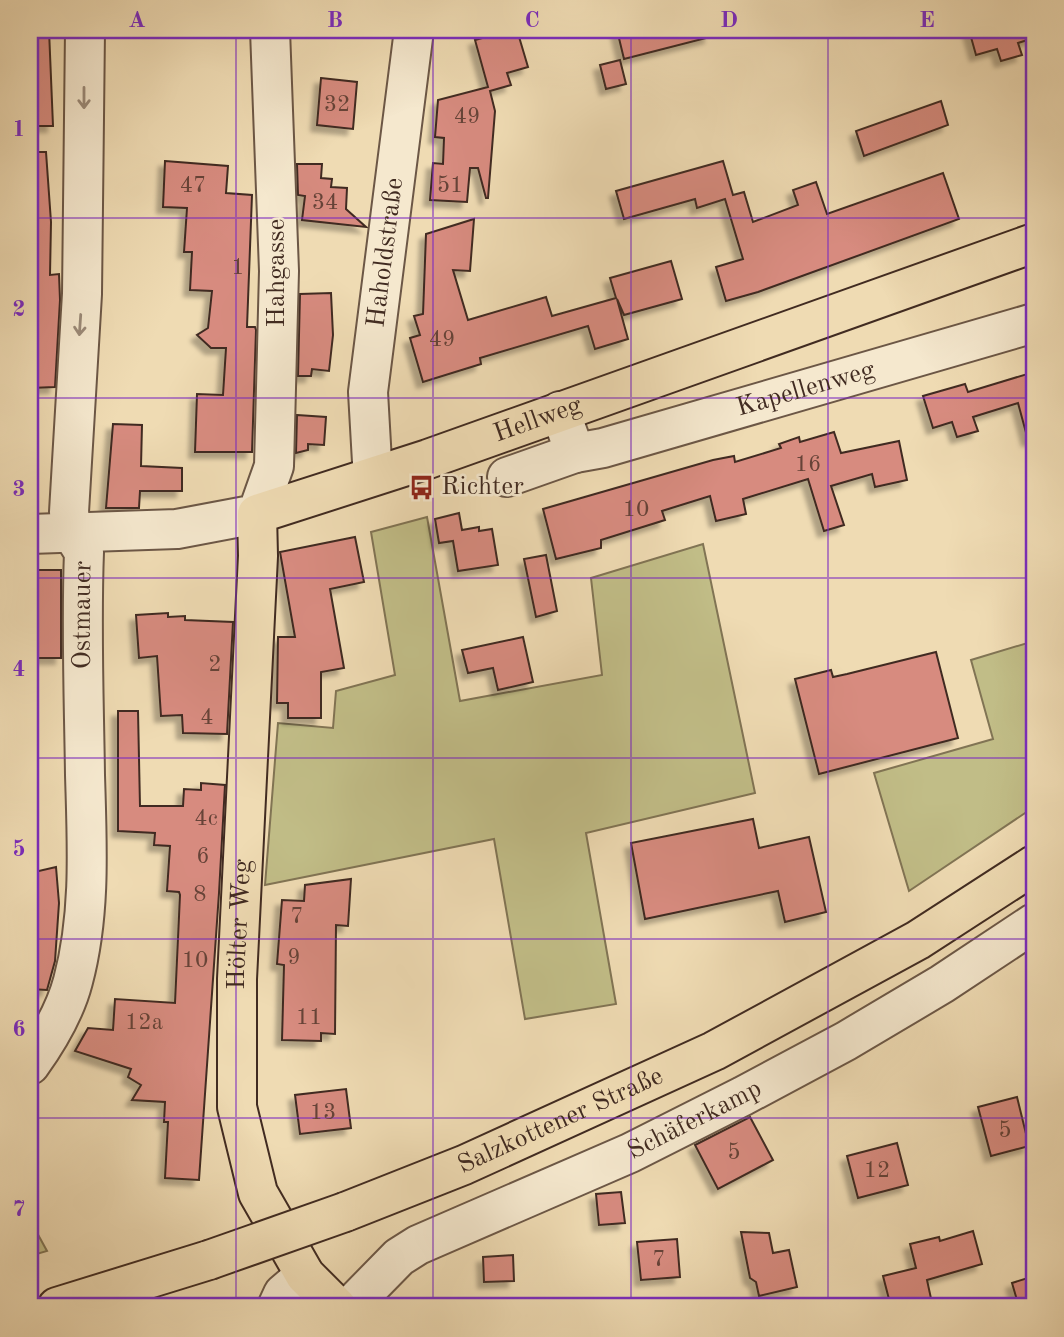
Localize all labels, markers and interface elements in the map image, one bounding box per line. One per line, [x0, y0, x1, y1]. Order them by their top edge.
text: A [128, 9, 146, 32]
text: B [327, 9, 343, 32]
text: C [524, 9, 540, 32]
text: D [720, 9, 738, 32]
text: E [919, 9, 935, 32]
one-way arrow [78, 86, 91, 109]
house number: 32 [324, 93, 350, 116]
house number: 49 [454, 105, 480, 128]
text: 1 [12, 118, 26, 141]
house number: 47 [180, 174, 206, 197]
house number: 51 [437, 174, 463, 197]
street label: Haholdstraße [363, 176, 408, 329]
house number: 34 [312, 191, 338, 214]
street label: Hahgasse [264, 219, 290, 327]
house number: 1 [231, 256, 245, 279]
text: 2 [12, 298, 26, 321]
one-way arrow [73, 314, 86, 336]
house number: 49 [429, 328, 455, 351]
street label: Kapellenweg [733, 357, 878, 422]
street label: Hellweg [490, 392, 585, 447]
house number: 16 [795, 453, 821, 476]
bus stop icon: Richter [407, 473, 435, 501]
place label: Richter [441, 474, 524, 500]
text: 3 [12, 478, 26, 501]
house number: 10 [623, 498, 649, 521]
street label: Ostmauer [70, 560, 97, 670]
house number: 2 [208, 653, 222, 676]
text: 4 [12, 658, 26, 681]
house number: 4 [200, 706, 214, 729]
house number: 4c [194, 807, 218, 830]
text: 5 [12, 838, 26, 861]
house number: 6 [196, 845, 210, 868]
street label: Hölter Weg [224, 858, 256, 990]
house number: 8 [193, 883, 207, 906]
house number: 7 [290, 905, 304, 928]
house number: 9 [287, 946, 301, 969]
house number: 10 [182, 949, 208, 972]
house number: 11 [296, 1006, 322, 1029]
house number: 12a [125, 1011, 163, 1034]
text: 6 [12, 1018, 26, 1041]
street label: Salzkottener Straße [454, 1063, 667, 1179]
street label: Schäferkamp [624, 1076, 766, 1165]
house number: 13 [310, 1101, 336, 1124]
house number: 5 [998, 1119, 1012, 1142]
house number: 5 [727, 1141, 741, 1164]
house number: 12 [864, 1159, 890, 1182]
text: 7 [12, 1198, 26, 1221]
house number: 7 [652, 1248, 666, 1271]

